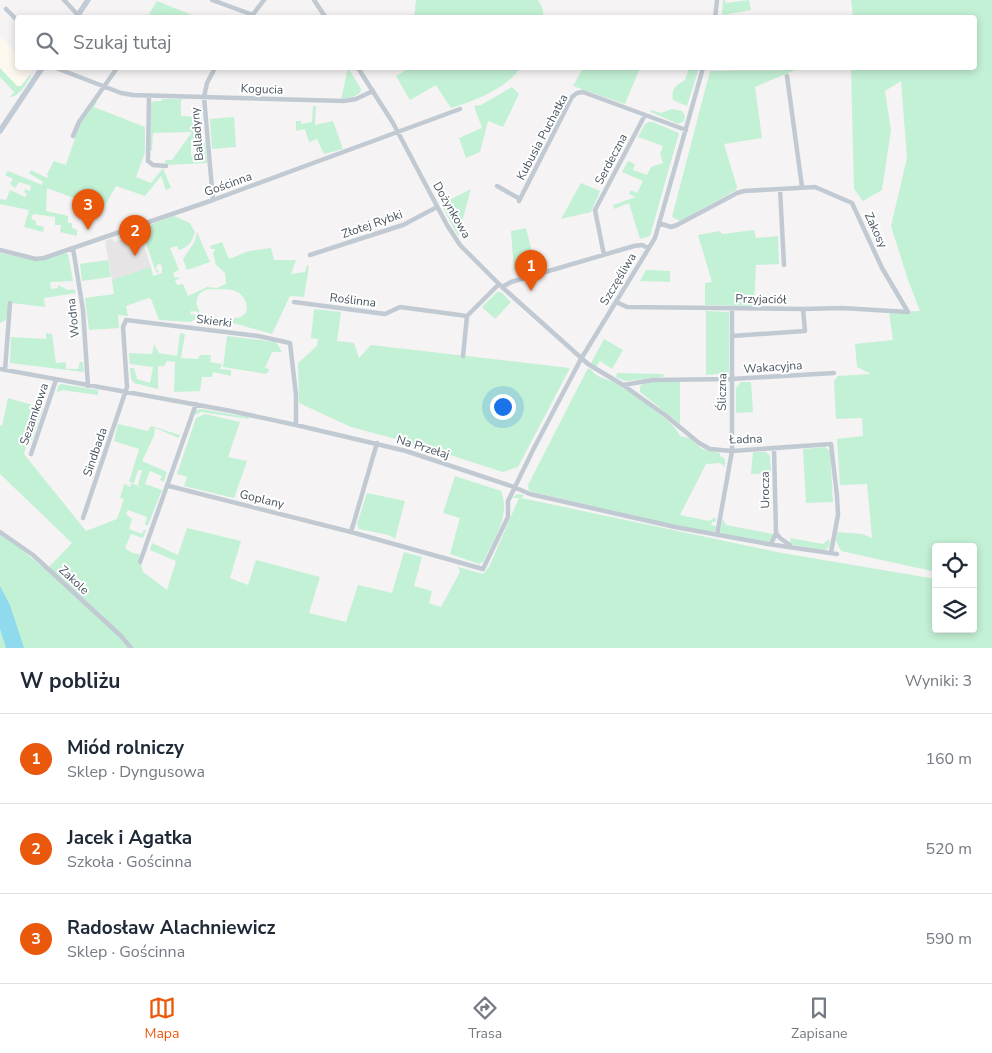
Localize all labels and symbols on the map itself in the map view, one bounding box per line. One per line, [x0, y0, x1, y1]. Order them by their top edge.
street label: Kogucia [240, 80, 284, 98]
street label: Kubusia Puchatka [513, 91, 571, 183]
street label: Balladyny [187, 106, 207, 162]
street label: Serdeczna [591, 131, 631, 187]
street label: Gościnna [202, 168, 254, 200]
street label: Dożynkowa [429, 179, 475, 241]
pin: 3 [72, 189, 104, 230]
street label: Złotej Rybki [339, 206, 405, 242]
street label: Zakosy [861, 210, 892, 251]
pin: 2 [119, 215, 151, 256]
pin: 1 [515, 250, 547, 291]
street label: Szczęśliwa [596, 250, 640, 308]
street label: Roślinna [329, 289, 377, 311]
street label: Przyjaciół [735, 291, 787, 307]
street label: Wodna [63, 298, 83, 338]
street label: Skierki [195, 311, 233, 331]
street label: Wakacyjna [743, 357, 803, 377]
street label: Śliczna [714, 373, 730, 411]
street label: Sezamkowa [16, 381, 52, 447]
your location [490, 394, 516, 420]
street label: Sindbada [79, 425, 111, 479]
street label: Ładna [728, 430, 763, 448]
street label: Na Przełaj [395, 431, 452, 463]
street label: Urocza [757, 471, 773, 509]
street label: Goplany [238, 486, 287, 512]
street label: Zakole [55, 562, 93, 598]

